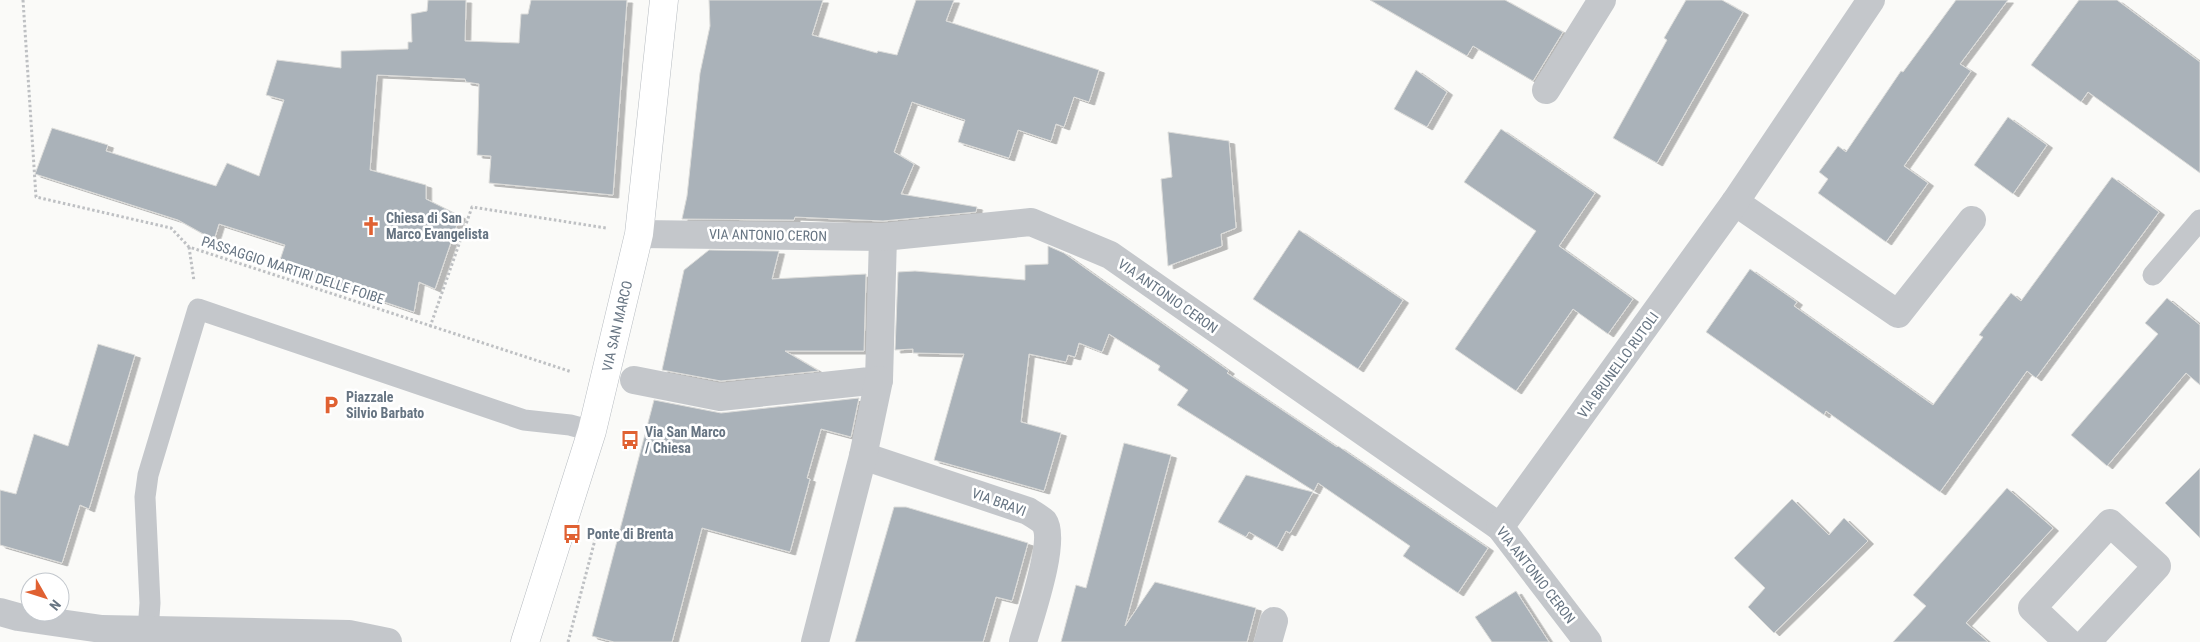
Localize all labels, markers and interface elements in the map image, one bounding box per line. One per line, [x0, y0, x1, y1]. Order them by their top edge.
place label: Chiesa di San Marco Evangelista [386, 210, 489, 242]
church icon: Chiesa di San Marco Evangelista [360, 215, 382, 237]
street label: VIA ANTONIO CERON [709, 226, 827, 244]
street label: PASSAGGIO MARTIRI DELLE FOIBE [200, 233, 387, 307]
street label: VIA ANTONIO CERON [1115, 256, 1221, 336]
street label: VIA SAN MARCO [599, 279, 635, 373]
street label: VIA BRUNELLO RUTOLI [1574, 309, 1662, 421]
place label: Piazzale Silvio Barbato [346, 389, 424, 421]
parking icon: Piazzale Silvio Barbato [320, 394, 342, 416]
place label: Via San Marco / Chiesa [645, 424, 726, 456]
bus stop icon: Via San Marco / Chiesa [619, 429, 641, 451]
street label: VIA BRAVI [970, 485, 1028, 519]
bus stop icon: Ponte di Brenta [561, 523, 583, 545]
street label: VIA ANTONIO CERON [1493, 524, 1579, 626]
place label: Ponte di Brenta [587, 526, 674, 542]
north arrow [20, 572, 70, 622]
text: N [46, 597, 64, 614]

